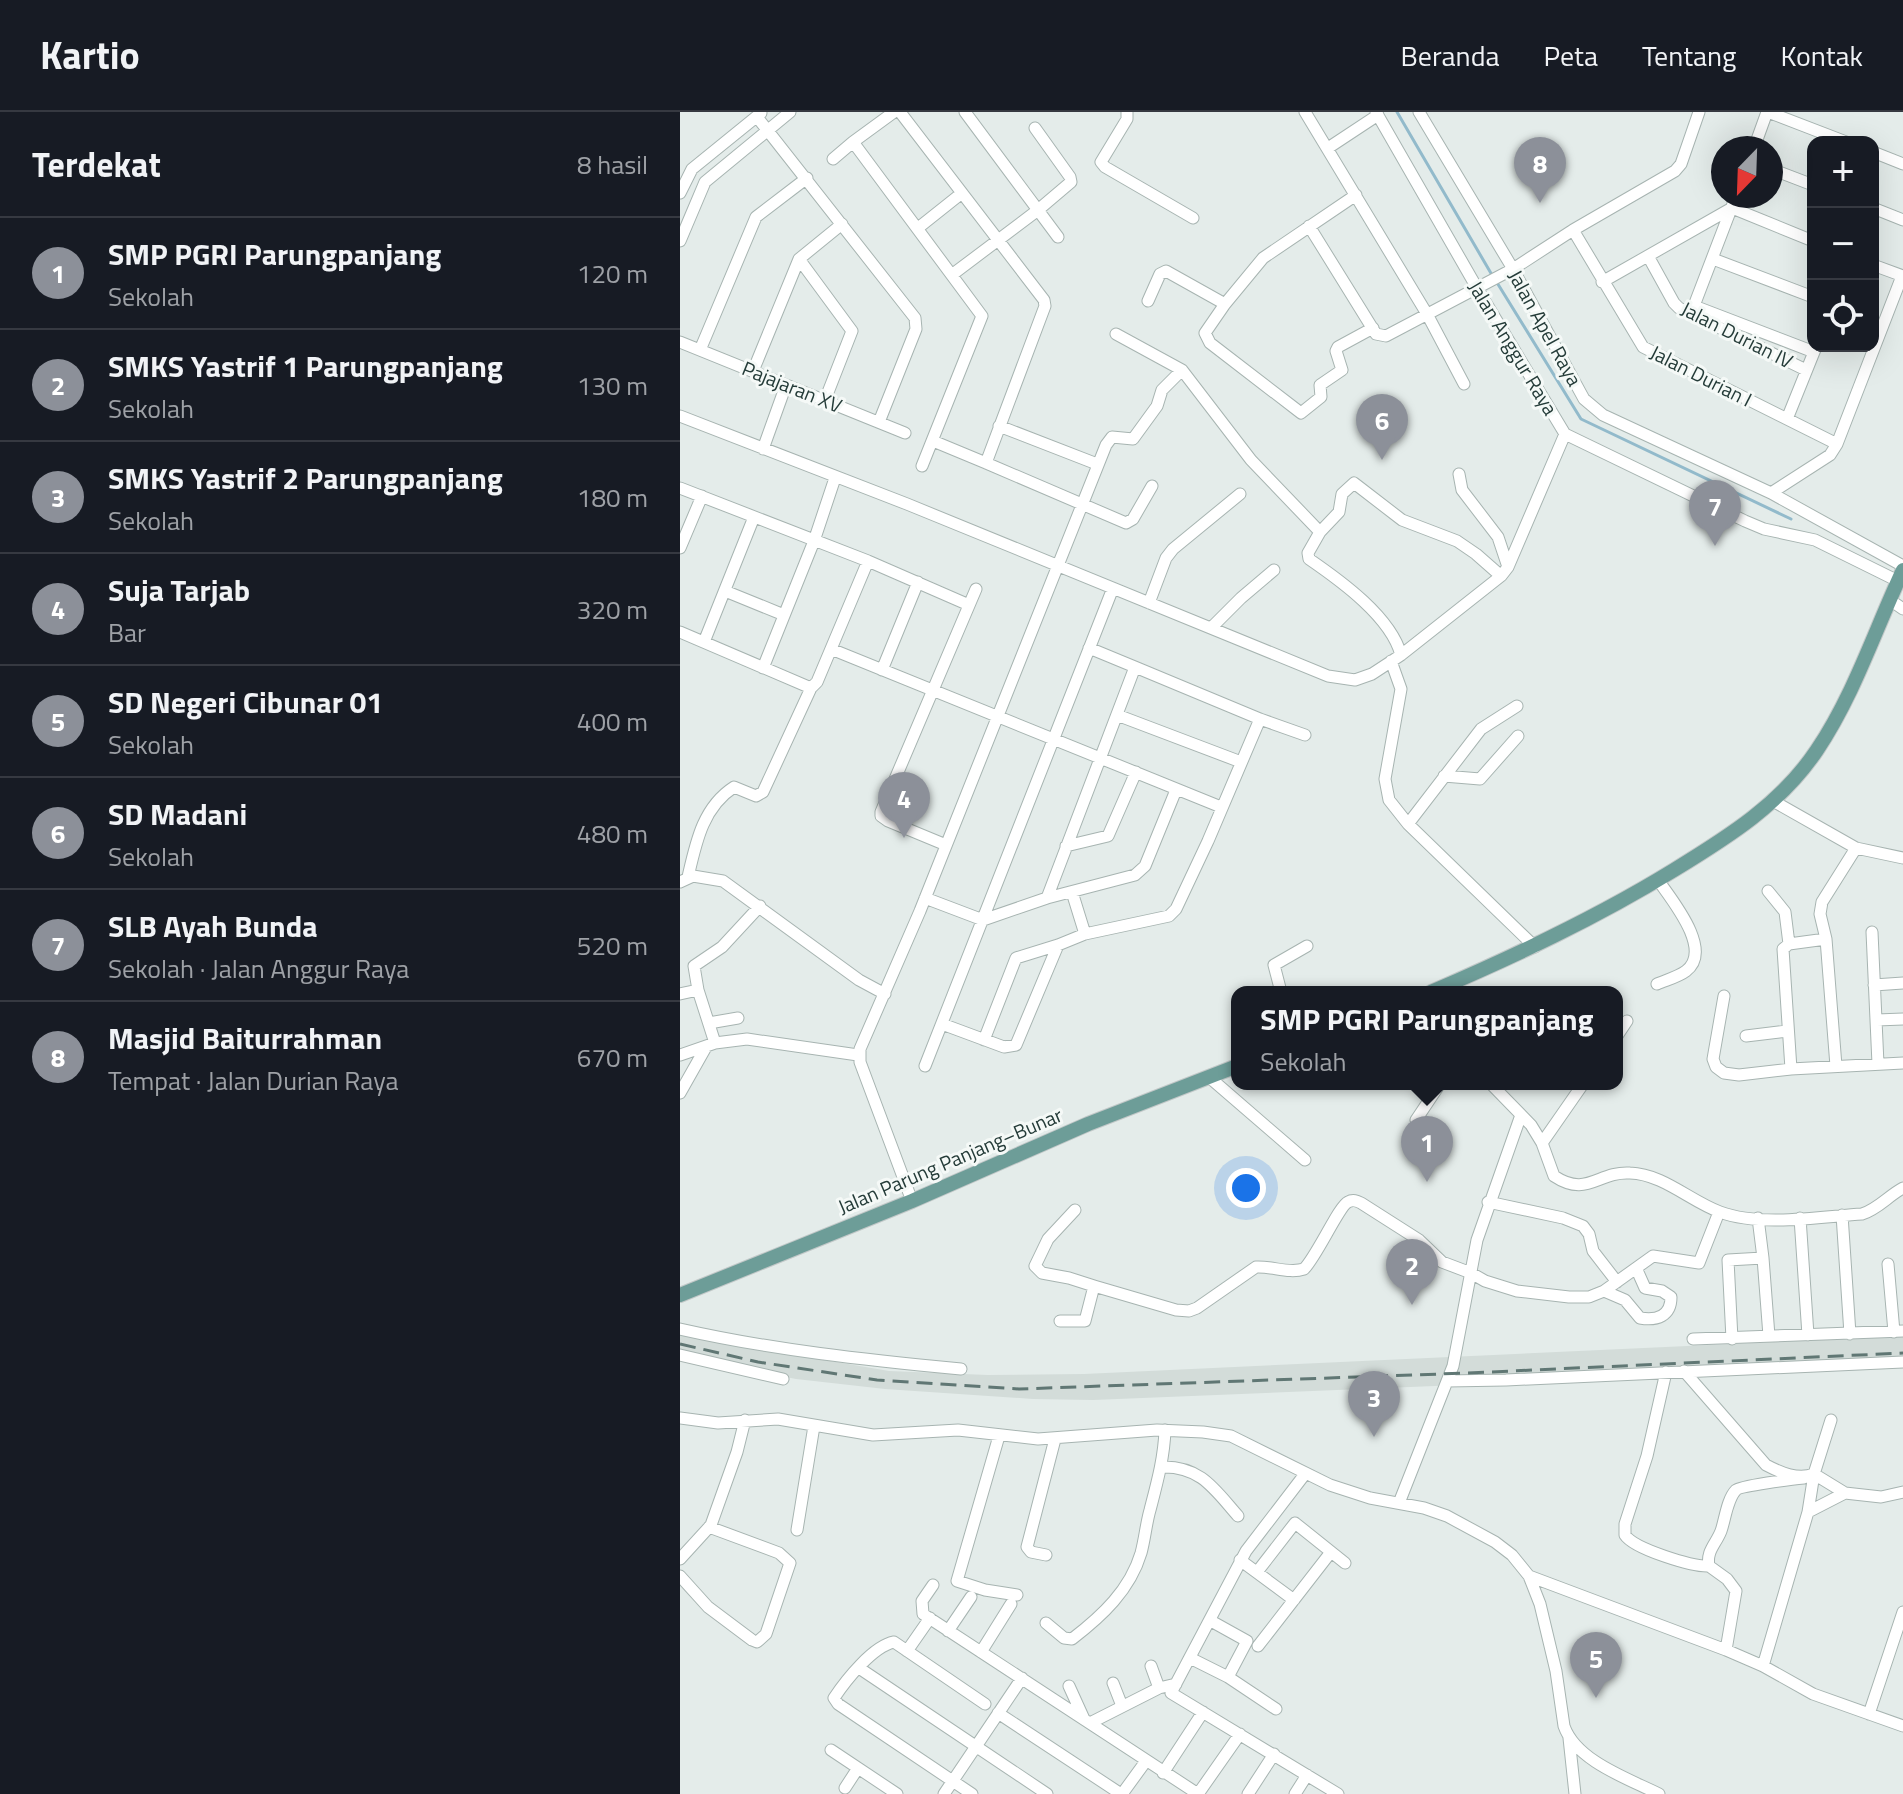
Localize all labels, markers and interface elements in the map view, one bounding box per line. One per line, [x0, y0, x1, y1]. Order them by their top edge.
text: Kartio [40, 26, 140, 84]
text: Beranda [1401, 34, 1500, 77]
text: Peta [1544, 34, 1598, 77]
text: Tentang [1642, 34, 1736, 77]
text: Kontak [1780, 34, 1863, 77]
north arrow [1711, 136, 1783, 208]
map controls [1807, 136, 1879, 352]
button: + [1807, 136, 1879, 208]
pin: 8 [1514, 137, 1566, 203]
text: Terdekat [32, 138, 161, 190]
text: 8 hasil [577, 145, 648, 184]
button: − [1807, 208, 1879, 280]
text: SMP PGRI Parungpanjang [108, 231, 441, 277]
text: 1 [51, 254, 65, 293]
text: 120 m [577, 254, 648, 293]
street label: Jalan Apel Raya [1501, 264, 1590, 392]
street label: Jalan Anggur Raya [1461, 274, 1566, 421]
text: Sekolah [108, 277, 194, 316]
button: locate [1807, 280, 1879, 352]
street label: Jalan Durian IV [1676, 293, 1799, 376]
street label: Jalan Durian I [1645, 337, 1757, 414]
text: SMKS Yastrif 1 Parungpanjang [108, 343, 503, 389]
street label: Pajajaran XV [737, 352, 847, 421]
text: 2 [51, 366, 65, 405]
text: 130 m [577, 366, 648, 405]
text: Sekolah [108, 389, 194, 428]
pin: 6 [1356, 394, 1408, 460]
text: SMKS Yastrif 2 Parungpanjang [108, 455, 503, 501]
text: 3 [51, 478, 65, 517]
text: 180 m [577, 478, 648, 517]
pin: 7 [1689, 480, 1741, 546]
text: Sekolah [108, 501, 194, 540]
text: Suja Tarjab [108, 567, 250, 613]
text: 4 [51, 590, 65, 629]
text: 320 m [577, 590, 648, 629]
text: Bar [108, 613, 146, 652]
text: SD Negeri Cibunar 01 [108, 679, 383, 725]
text: 5 [51, 702, 65, 741]
text: 400 m [577, 702, 648, 741]
text: Sekolah [108, 725, 194, 764]
pin: 4 [878, 772, 930, 838]
text: SD Madani [108, 791, 247, 837]
text: 6 [51, 814, 65, 853]
text: 480 m [577, 814, 648, 853]
text: Sekolah [108, 837, 194, 876]
text: SLB Ayah Bunda [108, 903, 318, 949]
text: 7 [51, 926, 65, 965]
text: 520 m [577, 926, 648, 965]
text: Sekolah · Jalan Anggur Raya [108, 949, 409, 988]
popup [1231, 986, 1623, 1090]
text: SMP PGRI Parungpanjang [1260, 996, 1594, 1042]
text: Masjid Baiturrahman [108, 1015, 382, 1061]
text: 8 [51, 1038, 65, 1077]
text: 670 m [577, 1038, 648, 1077]
text: Sekolah [1260, 1042, 1346, 1081]
text: Tempat · Jalan Durian Raya [108, 1061, 399, 1100]
street label: Jalan Parung Panjang–Bunar [833, 1099, 1067, 1222]
pin: 1 [1401, 1116, 1453, 1182]
your location [1226, 1168, 1266, 1208]
pin: 2 [1386, 1239, 1438, 1305]
pin: 3 [1348, 1371, 1400, 1437]
pin: 5 [1570, 1632, 1622, 1698]

